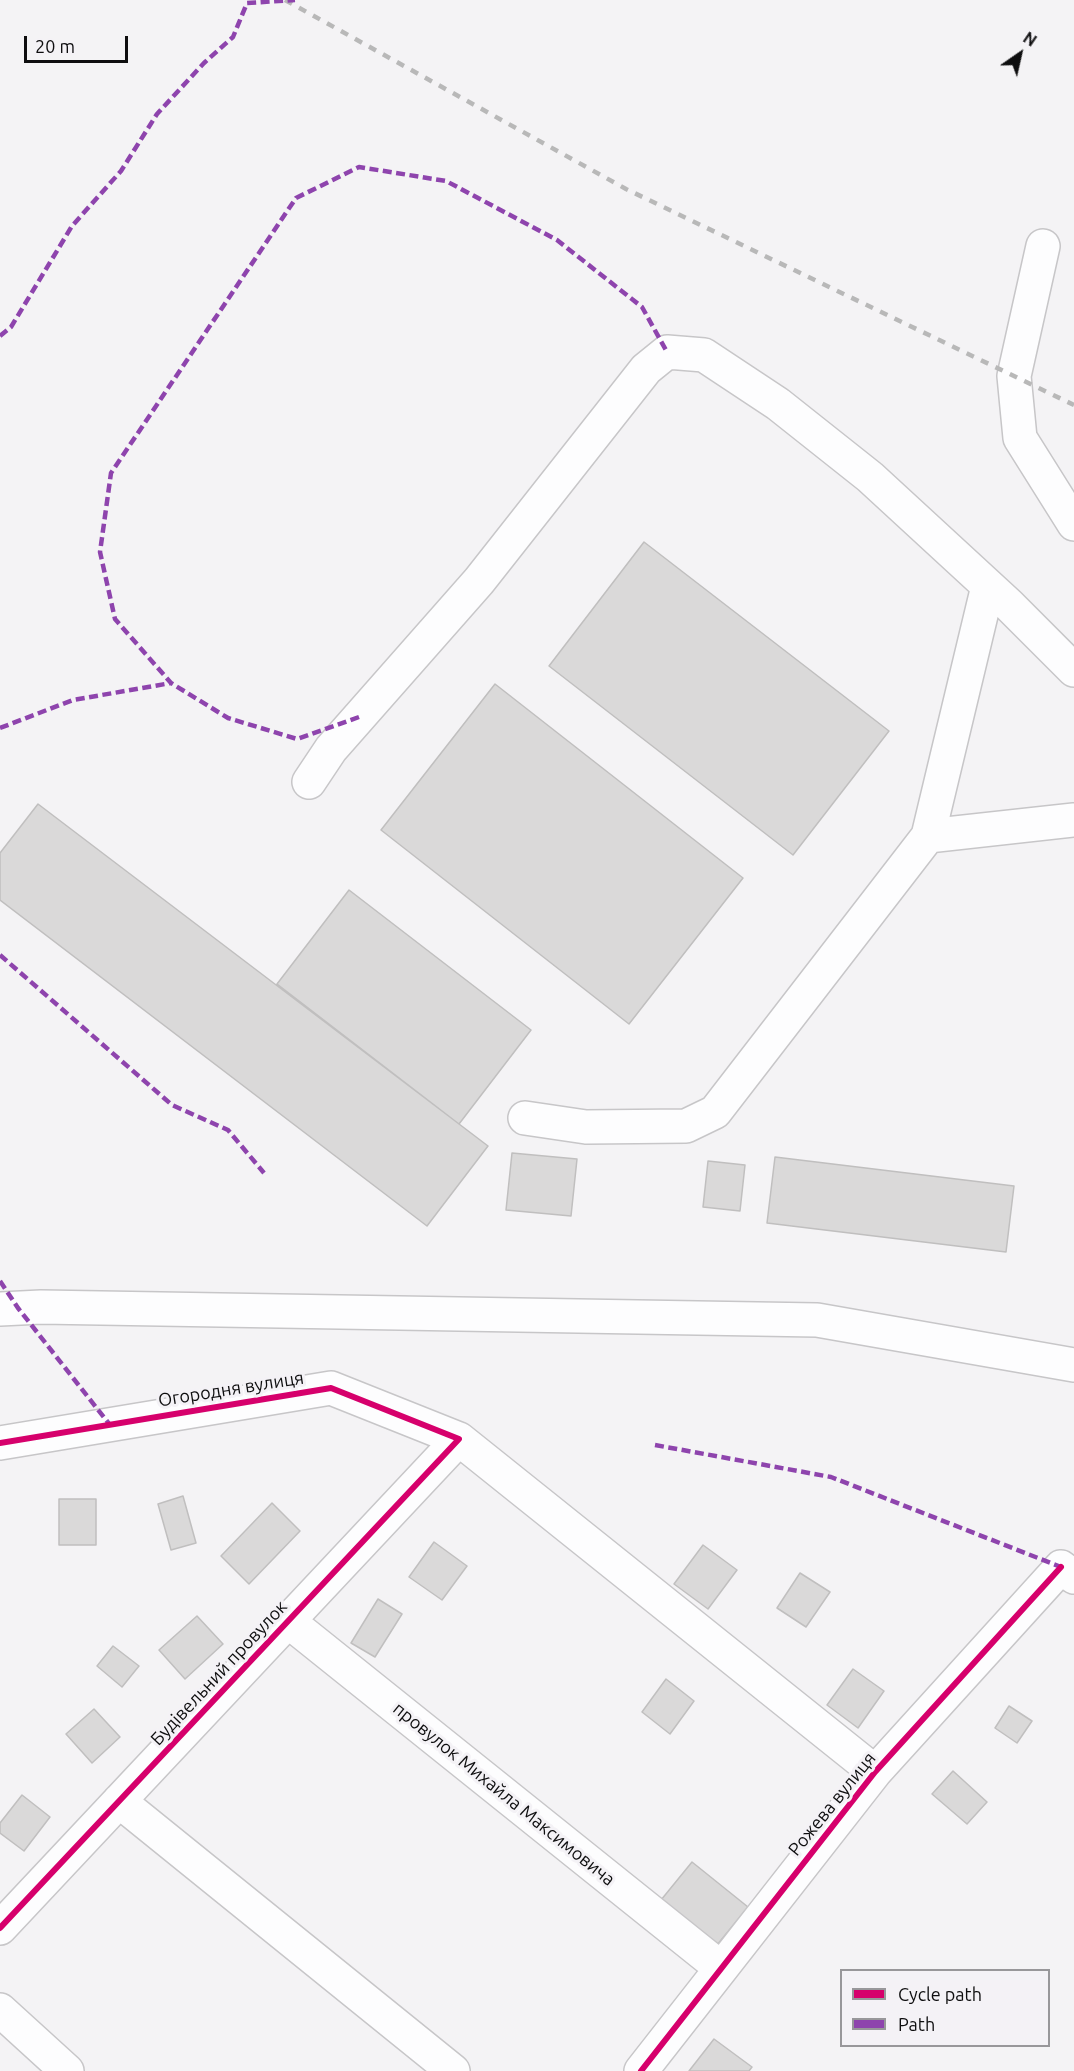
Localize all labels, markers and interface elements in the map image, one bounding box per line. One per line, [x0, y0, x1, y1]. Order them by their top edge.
scale bar [27, 24, 130, 62]
north arrow [990, 24, 1050, 84]
text: N [1020, 28, 1040, 50]
text: 20 m [35, 36, 75, 56]
street label: Огородня вулиця [157, 1367, 305, 1411]
street label: Будівельний провулок [146, 1596, 292, 1750]
street label: провулок Михайла Максимовича [389, 1698, 619, 1890]
street label: Рожева вулиця [784, 1748, 880, 1860]
legend [840, 1969, 1050, 2047]
text: Cycle path [898, 1984, 982, 2004]
text: Path [898, 2014, 935, 2034]

